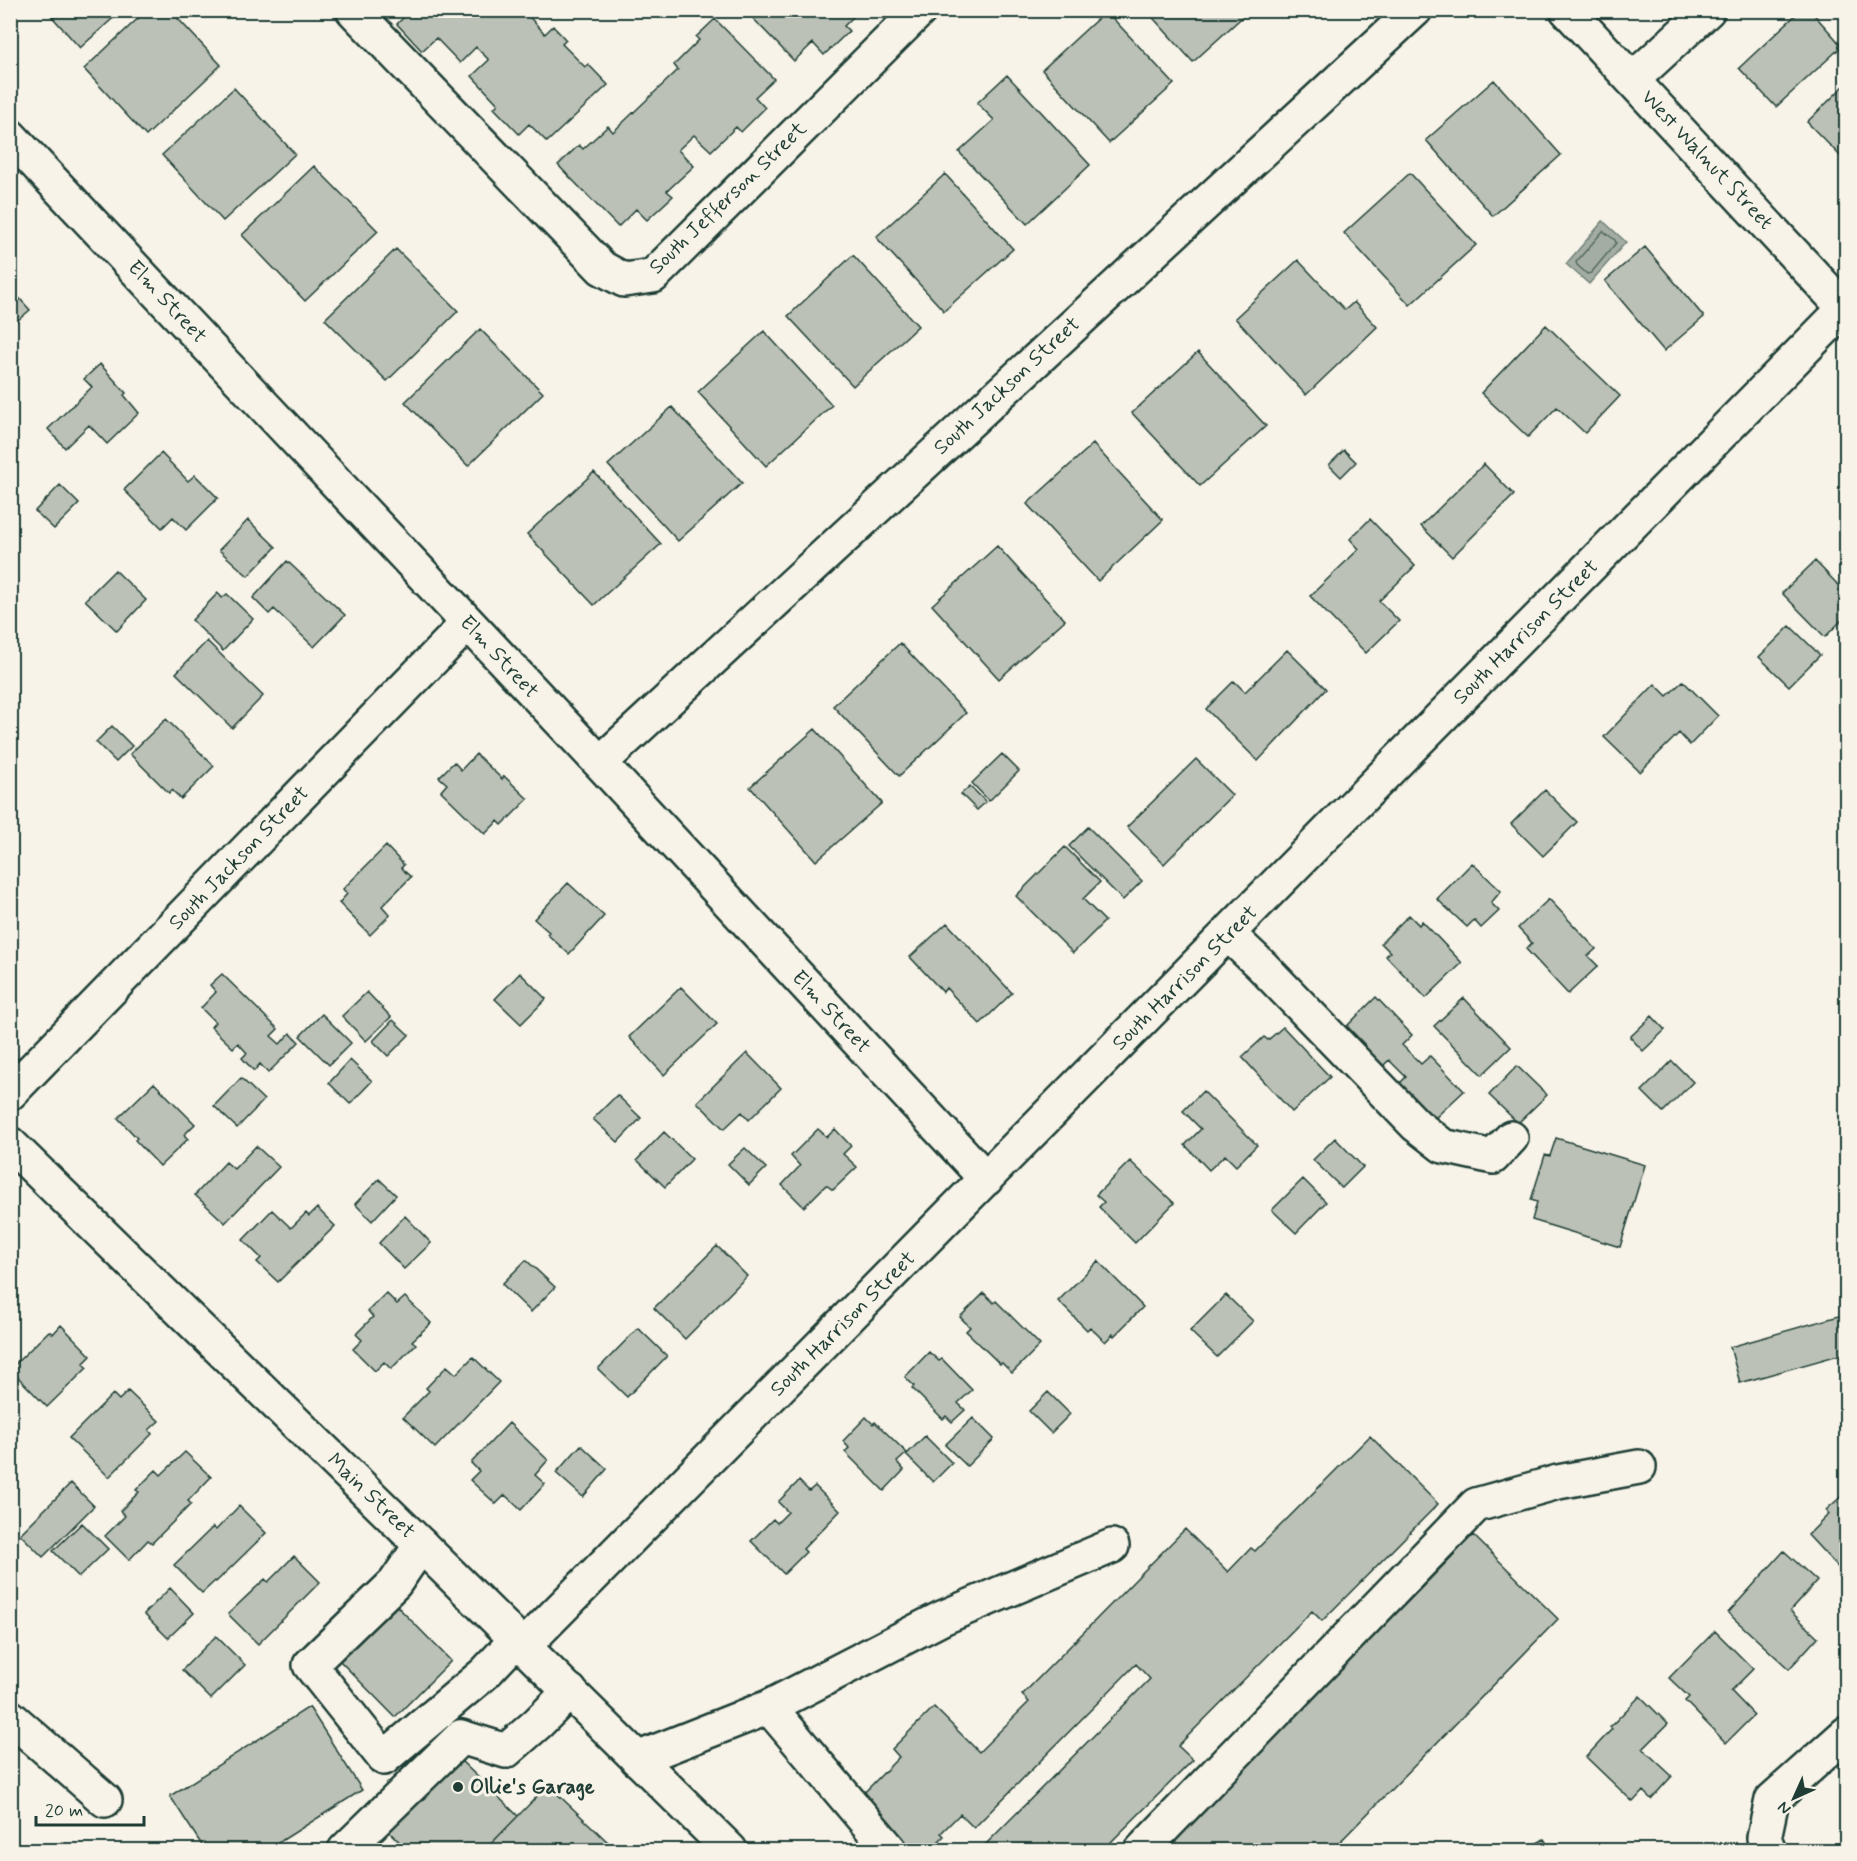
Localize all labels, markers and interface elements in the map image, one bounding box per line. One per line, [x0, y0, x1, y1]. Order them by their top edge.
street label: West Walnut Street [1635, 84, 1779, 236]
street label: South Jefferson Street [643, 115, 813, 281]
street label: Elm Street [121, 254, 213, 350]
street label: South Jackson Street [928, 311, 1086, 461]
street label: South Harrison Street [1447, 553, 1605, 711]
street label: Elm Street [453, 609, 545, 705]
street label: South Jackson Street [163, 780, 315, 936]
street label: South Harrison Street [1106, 899, 1264, 1057]
street label: Elm Street [785, 964, 877, 1060]
street label: South Harrison Street [764, 1245, 922, 1403]
street label: Main Street [321, 1447, 421, 1545]
north arrow [1764, 1768, 1824, 1828]
place label: Ollie's Garage [470, 1773, 595, 1801]
marker: Ollie's Garage [451, 1780, 465, 1794]
scale bar [36, 1789, 144, 1827]
text: N [1773, 1796, 1796, 1819]
text: 20 m [45, 1799, 83, 1823]

